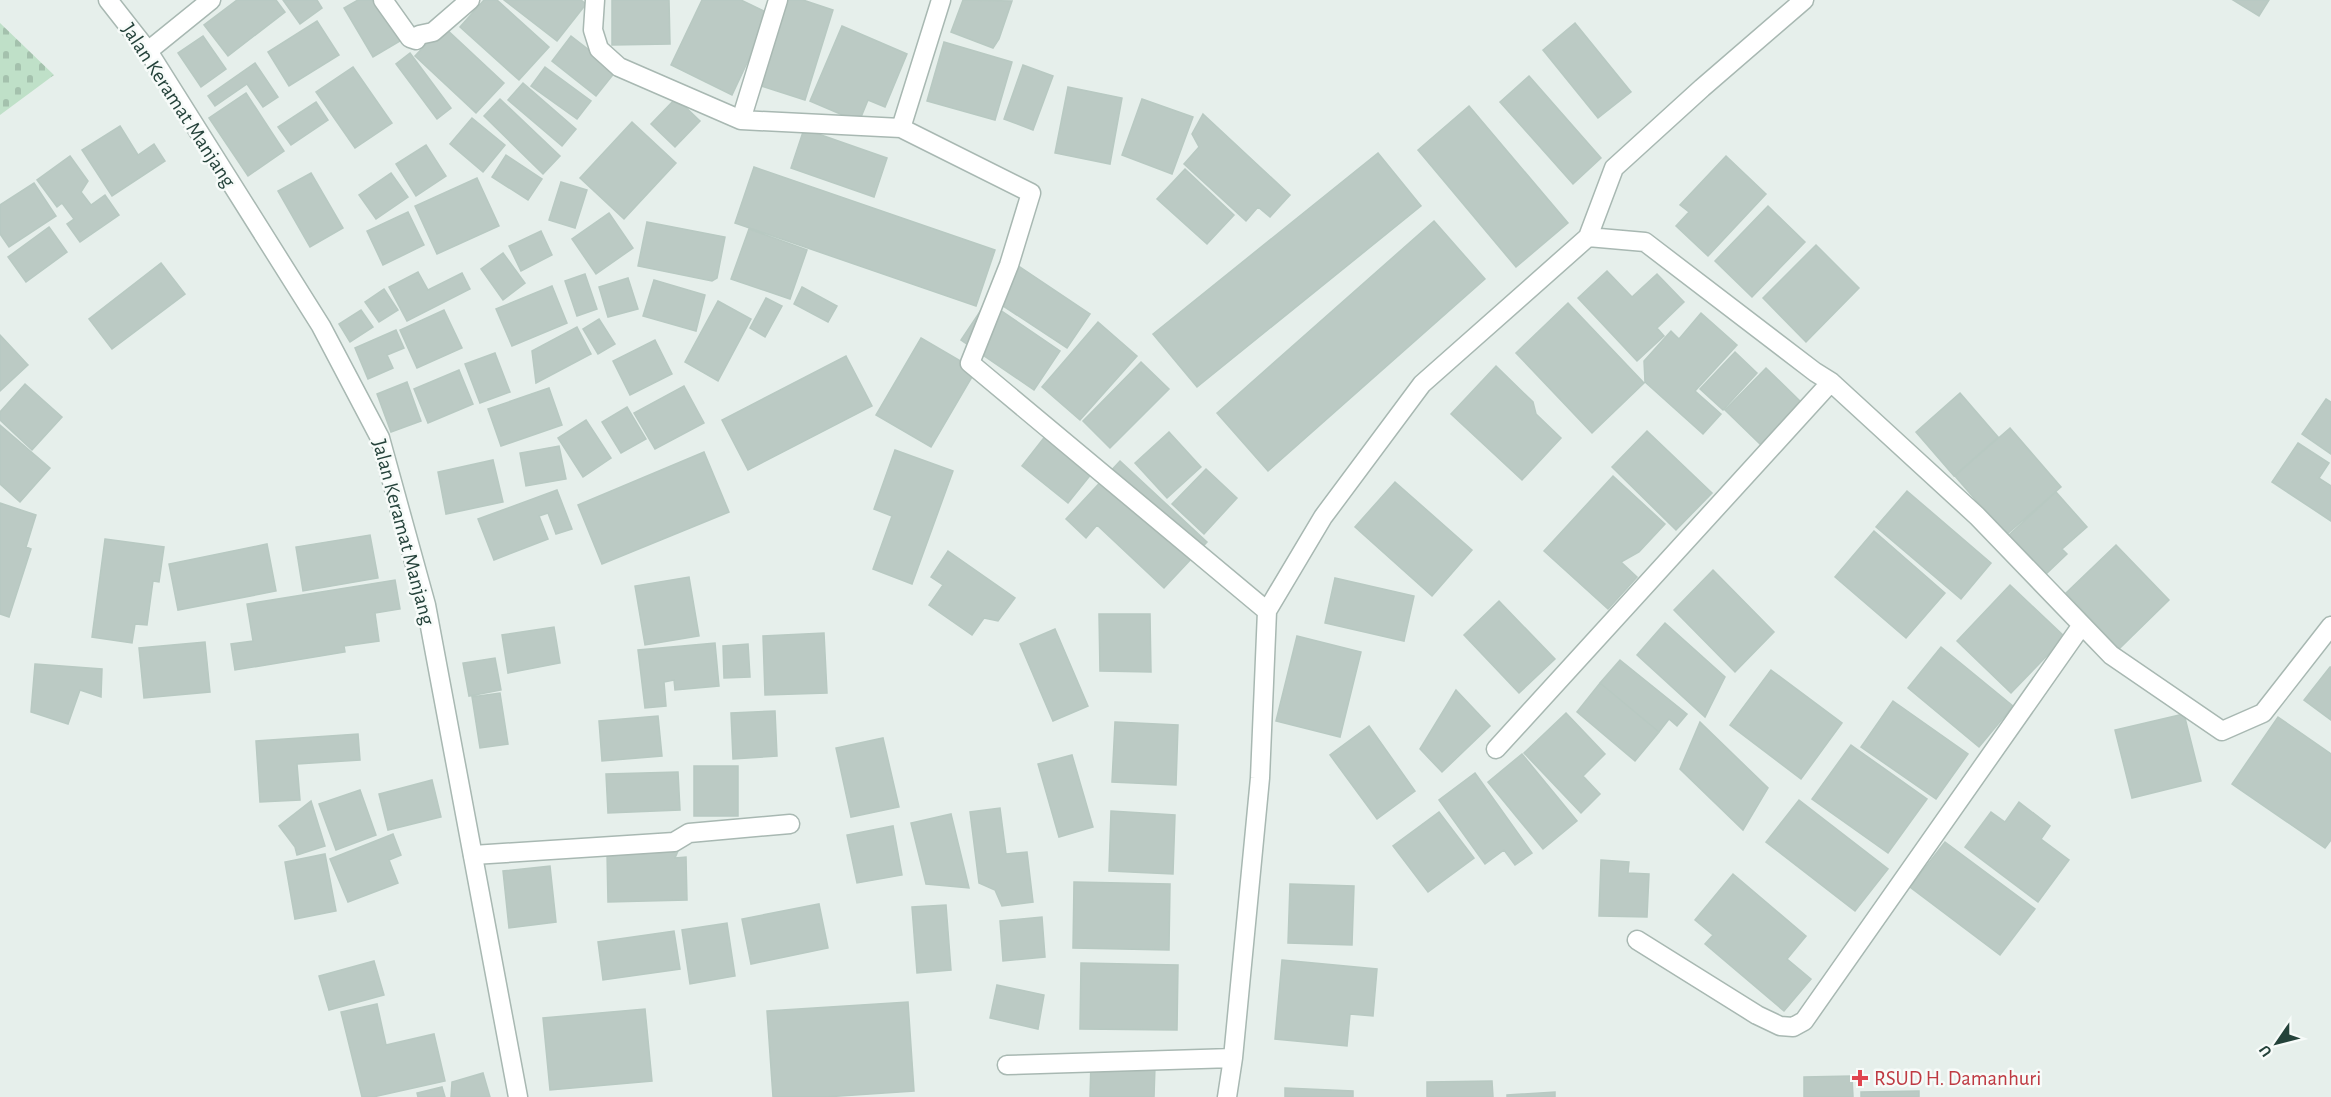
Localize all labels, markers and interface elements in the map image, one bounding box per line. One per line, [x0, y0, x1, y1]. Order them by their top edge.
street label: Jalan Keramat Manjang [118, 19, 240, 192]
street label: Jalan Keramat Manjang [369, 437, 439, 628]
north arrow [2247, 1013, 2307, 1073]
text: U [2256, 1042, 2275, 1060]
place label: RSUD H. Damanhuri [1874, 1068, 2041, 1089]
marker: RSUD H. Damanhuri [1851, 1069, 1869, 1087]

